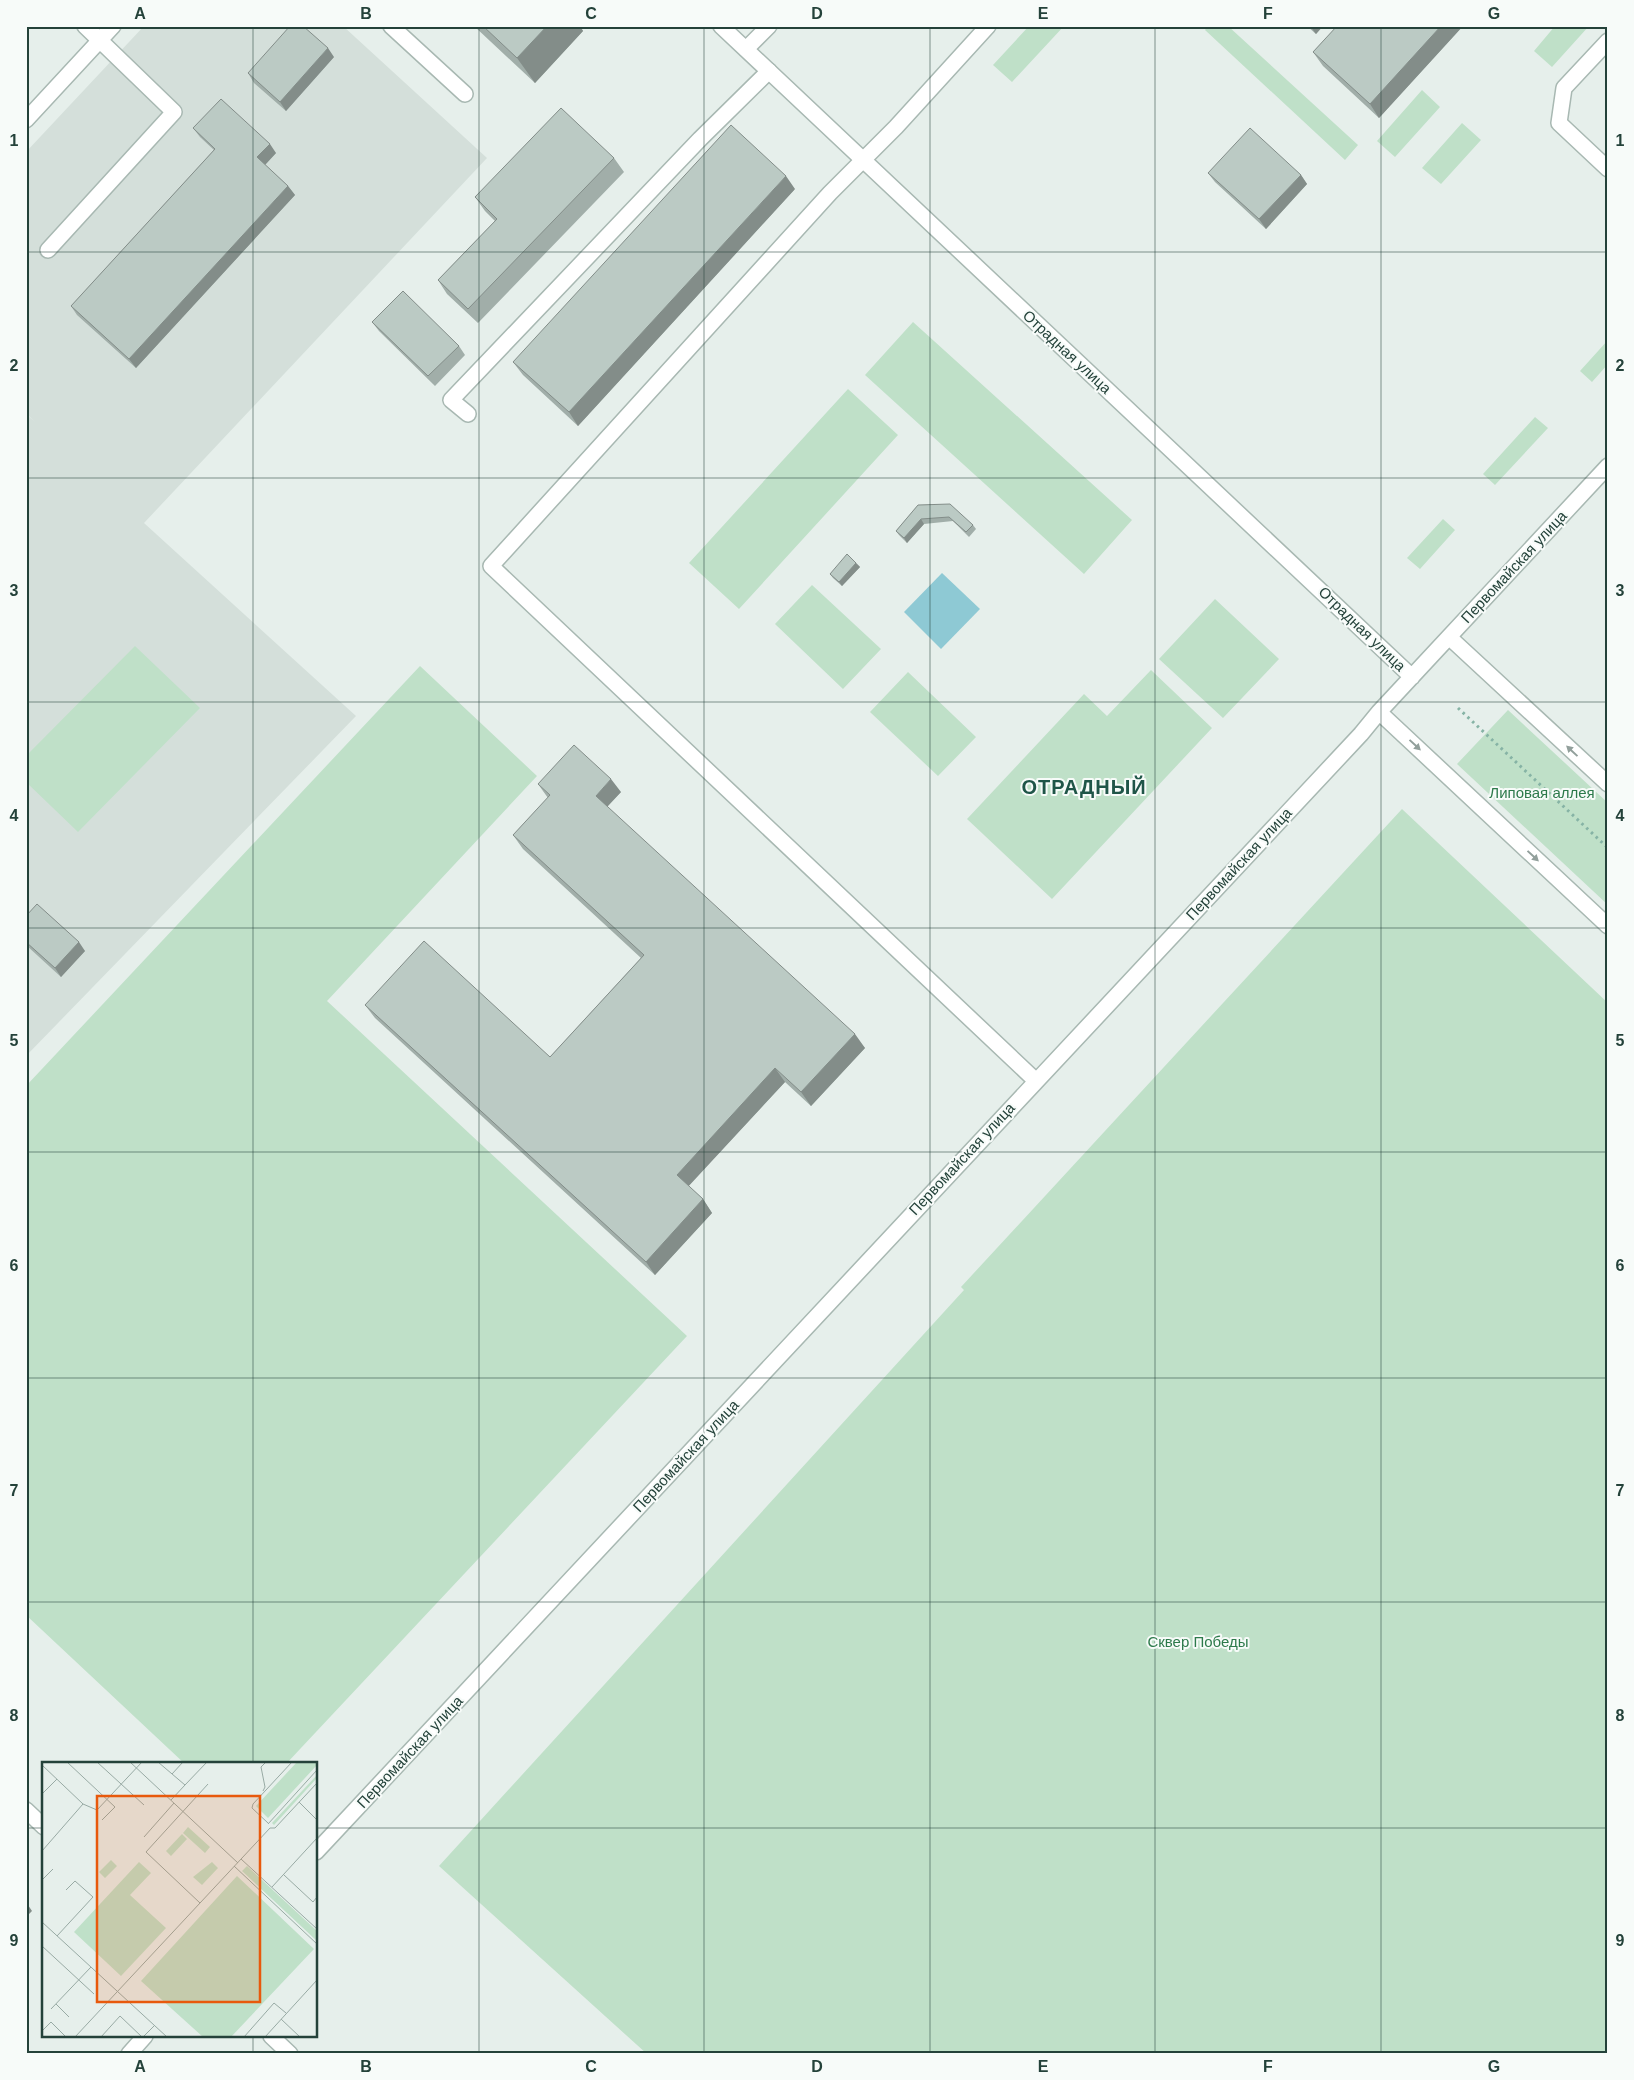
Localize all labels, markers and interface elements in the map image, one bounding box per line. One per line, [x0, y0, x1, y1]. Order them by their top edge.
text: A [134, 5, 146, 22]
text: B [360, 5, 372, 22]
text: C [585, 5, 597, 22]
text: D [811, 5, 823, 22]
text: E [1038, 5, 1049, 22]
text: F [1263, 5, 1273, 22]
text: G [1488, 5, 1500, 22]
text: 1 [10, 132, 19, 149]
text: 1 [1616, 132, 1625, 149]
street label: Отрадная улица [1020, 306, 1115, 397]
text: 2 [10, 357, 19, 374]
text: 2 [1616, 357, 1625, 374]
street label: Первомайская улица [1457, 507, 1570, 626]
text: 3 [10, 582, 19, 599]
text: 3 [1616, 582, 1625, 599]
street label: Отрадная улица [1315, 583, 1410, 675]
one-way arrow [1408, 739, 1420, 751]
one-way arrow [1566, 745, 1578, 757]
district label: ОТРАДНЫЙ [1021, 775, 1147, 798]
park label: Липовая аллея [1489, 784, 1595, 801]
street label: Первомайская улица [1182, 804, 1295, 923]
text: 4 [10, 807, 19, 824]
text: 4 [1616, 807, 1625, 824]
one-way arrow [1527, 850, 1539, 862]
text: 5 [10, 1032, 19, 1049]
text: 5 [1616, 1032, 1625, 1049]
street label: Первомайская улица [905, 1099, 1018, 1218]
text: 6 [10, 1257, 19, 1274]
text: 6 [1616, 1257, 1625, 1274]
street label: Первомайская улица [629, 1396, 742, 1515]
text: 7 [10, 1482, 19, 1499]
text: 7 [1616, 1482, 1625, 1499]
park label: Сквер Победы [1147, 1633, 1249, 1650]
street label: Первомайская улица [353, 1692, 466, 1811]
text: 8 [10, 1707, 19, 1724]
text: 8 [1616, 1707, 1625, 1724]
inset map [42, 1762, 318, 2038]
text: 9 [10, 1932, 19, 1949]
text: 9 [1616, 1932, 1625, 1949]
text: A [134, 2058, 146, 2075]
text: B [360, 2058, 372, 2075]
text: C [585, 2058, 597, 2075]
text: D [811, 2058, 823, 2075]
text: E [1038, 2058, 1049, 2075]
text: F [1263, 2058, 1273, 2075]
text: G [1488, 2058, 1500, 2075]

